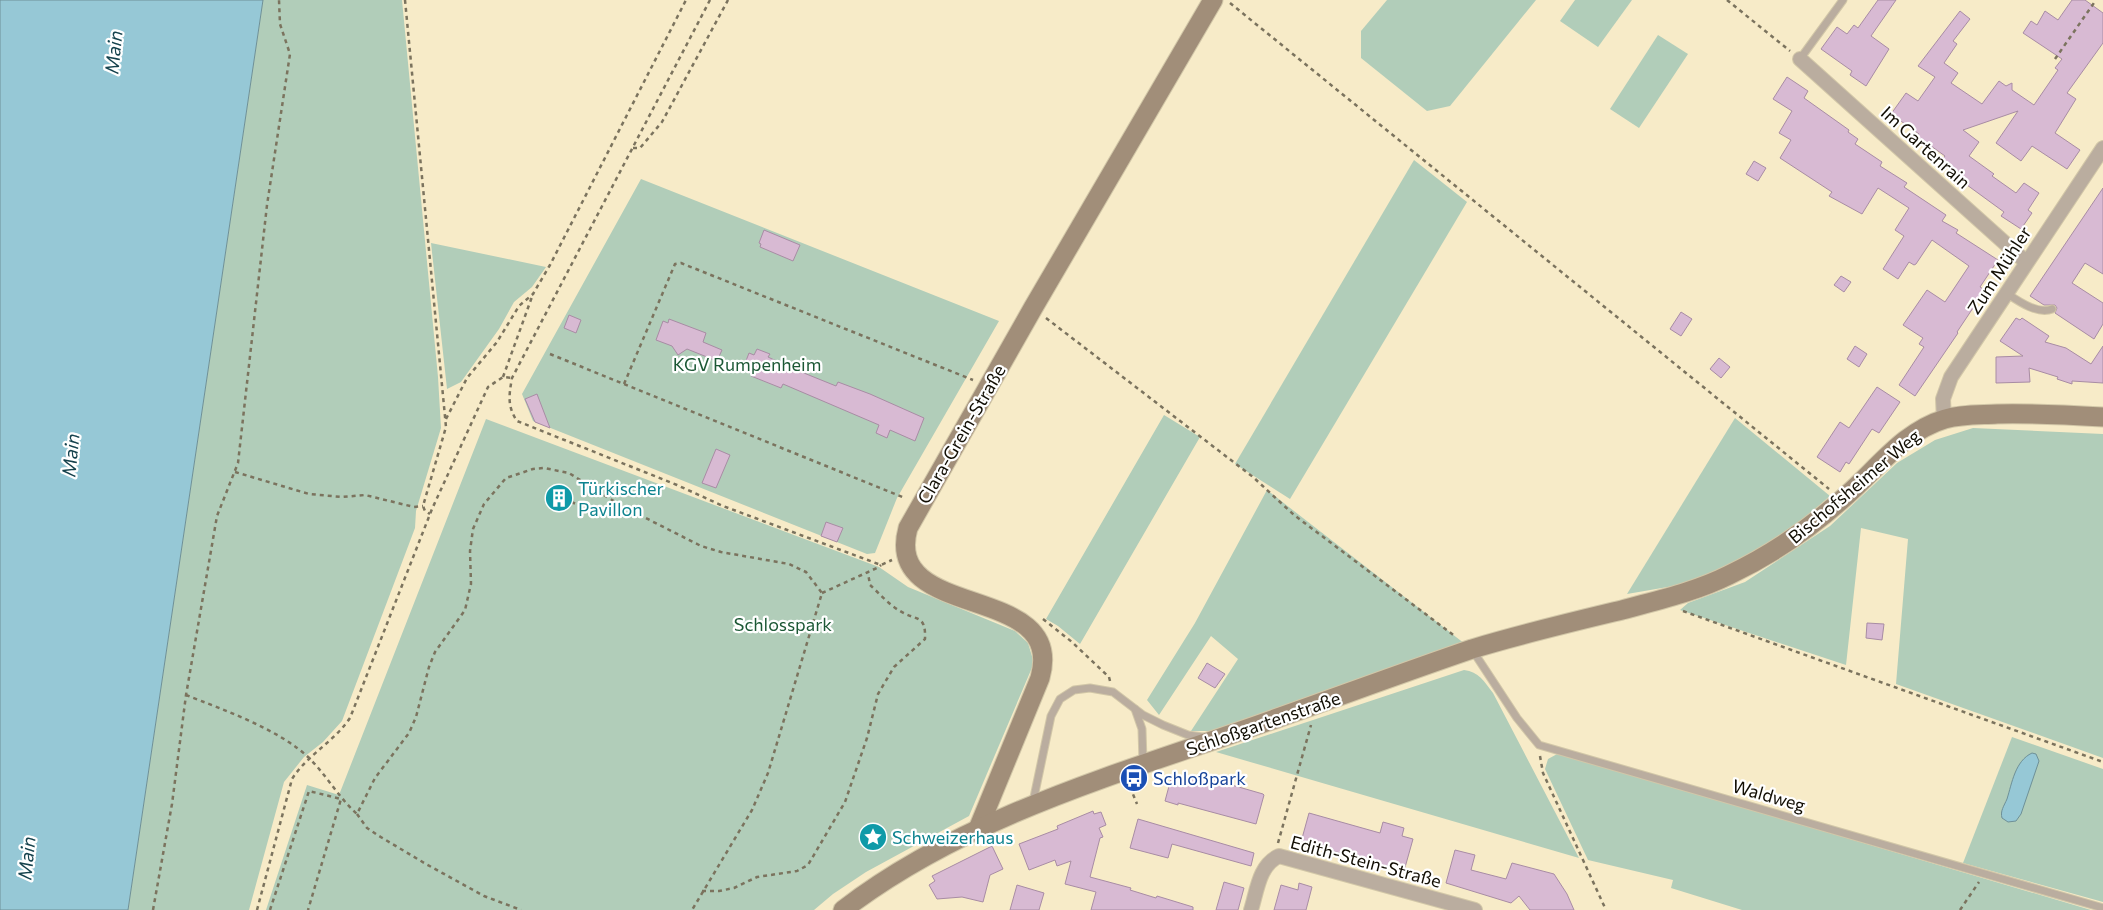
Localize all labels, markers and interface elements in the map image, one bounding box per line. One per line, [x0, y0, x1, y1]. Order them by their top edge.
water label: Main [99, 29, 127, 75]
street label: Im Gartenrain [1877, 101, 1975, 193]
street label: Zum Mühler [1963, 222, 2035, 318]
park label: KGV Rumpenheim [673, 353, 821, 375]
street label: Clara-Grein-Straße [912, 360, 1010, 508]
street label: Bischofsheimer Weg [1783, 424, 1925, 548]
water label: Main [56, 432, 84, 478]
place label: Türkischer Pavillon [578, 477, 664, 520]
building icon: Türkischer Pavillon [544, 483, 574, 513]
park label: Schlosspark [734, 613, 832, 635]
street label: Schloßgartenstraße [1183, 686, 1343, 760]
bus stop icon: Schloßpark [1119, 763, 1149, 793]
place label: Schloßpark [1153, 767, 1246, 789]
street label: Waldweg [1730, 774, 1808, 816]
place icon: Schweizerhaus [858, 822, 888, 852]
place label: Schweizerhaus [892, 826, 1013, 848]
street label: Edith-Stein-Straße [1288, 830, 1444, 892]
water label: Main [12, 835, 40, 881]

